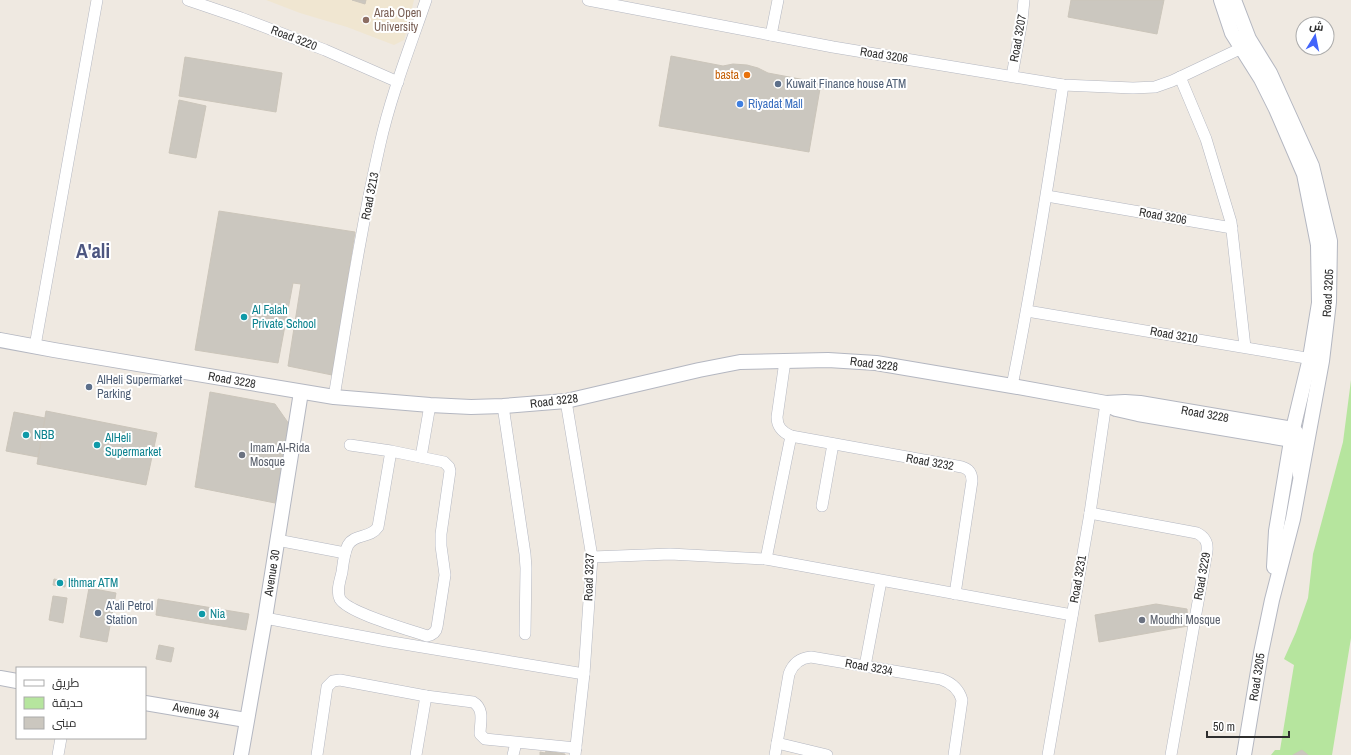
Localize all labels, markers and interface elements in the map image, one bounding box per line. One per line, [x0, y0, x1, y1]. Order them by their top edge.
place label: Arab Open University [373, 5, 422, 35]
street label: Road 3207 [1006, 12, 1030, 63]
marker: Arab Open University [361, 15, 371, 25]
north arrow [1295, 16, 1335, 56]
text: ش [1309, 18, 1325, 34]
street label: Road 3220 [269, 22, 319, 54]
street label: Road 3206 [859, 43, 909, 67]
place label: basta [715, 67, 740, 83]
marker: basta [742, 70, 752, 80]
place label: Kuwait Finance house ATM [786, 76, 906, 92]
marker: Kuwait Finance house ATM [773, 79, 783, 89]
place label: Riyadat Mall [748, 96, 803, 112]
marker: Riyadat Mall [735, 99, 745, 109]
street label: Road 3213 [358, 171, 382, 221]
street label: Road 3206 [1138, 204, 1188, 228]
district label: A'ali [76, 237, 110, 264]
street label: Road 3205 [1319, 268, 1337, 317]
place label: Al Falah Private School [251, 302, 316, 332]
marker: Al Falah Private School [239, 312, 249, 322]
street label: Road 3210 [1149, 323, 1199, 347]
street label: Road 3228 [849, 353, 899, 375]
street label: Road 3228 [207, 368, 257, 392]
place label: AlHeli Supermarket Parking [96, 372, 183, 402]
marker: AlHeli Supermarket Parking [84, 382, 94, 392]
street label: Road 3228 [529, 390, 579, 412]
street label: Road 3228 [1180, 402, 1230, 426]
place label: NBB [34, 427, 55, 443]
marker: NBB [21, 430, 31, 440]
place label: AlHeli Supermarket [104, 430, 162, 460]
marker: AlHeli Supermarket [92, 440, 102, 450]
place label: Imam Al-Rida Mosque [250, 440, 310, 470]
marker: Imam Al-Rida Mosque [237, 450, 247, 460]
street label: Road 3232 [905, 450, 955, 474]
street label: Avenue 30 [260, 549, 284, 598]
street label: Road 3229 [1190, 551, 1214, 601]
street label: Road 3237 [580, 552, 598, 601]
street label: Road 3231 [1066, 553, 1090, 604]
place label: Ithmar ATM [68, 575, 118, 591]
marker: Ithmar ATM [55, 578, 65, 588]
place label: A'ali Petrol Station [105, 598, 153, 628]
place label: Nia [210, 606, 226, 622]
marker: A'ali Petrol Station [93, 608, 103, 618]
marker: Nia [197, 609, 207, 619]
place label: Moudhi Mosque [1150, 612, 1221, 628]
marker: Moudhi Mosque [1137, 615, 1147, 625]
street label: Road 3205 [1245, 651, 1269, 702]
street label: Road 3234 [844, 655, 895, 679]
legend [16, 667, 146, 739]
text: طريق [52, 675, 80, 691]
text: حديقة [52, 695, 83, 711]
street label: Avenue 34 [171, 699, 221, 723]
scale bar [1207, 713, 1289, 739]
text: مبنى [52, 715, 77, 731]
text: 50 m [1213, 719, 1235, 735]

